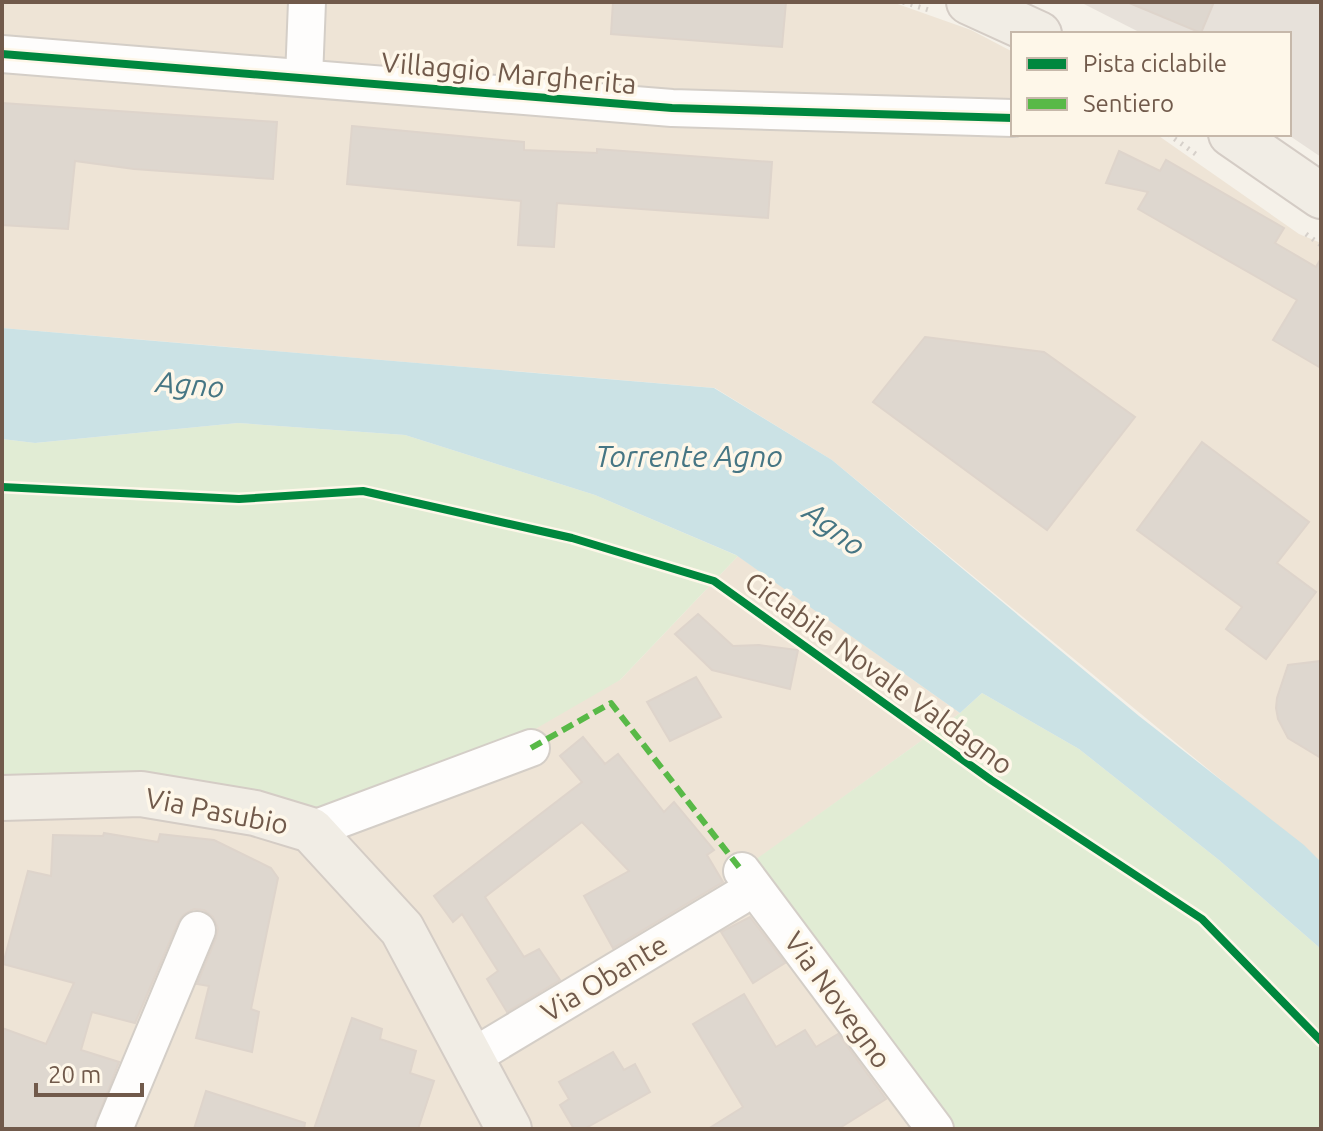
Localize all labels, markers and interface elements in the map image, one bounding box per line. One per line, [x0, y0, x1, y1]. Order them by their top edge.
legend [1011, 32, 1291, 136]
street label: Villaggio Margherita [380, 46, 638, 99]
text: Pista ciclabile [1083, 50, 1227, 77]
text: Sentiero [1083, 90, 1174, 117]
water label: Agno [153, 364, 226, 404]
water label: Torrente Agno [595, 439, 783, 473]
water label: Agno [795, 493, 872, 562]
street label: Ciclabile Novale Valdagno [740, 565, 1019, 780]
street label: Via Pasubio [143, 781, 291, 840]
street label: Via Novegno [779, 926, 898, 1074]
street label: Via Obante [535, 928, 672, 1027]
scale bar [36, 1047, 142, 1097]
text: 20 m [48, 1061, 101, 1088]

